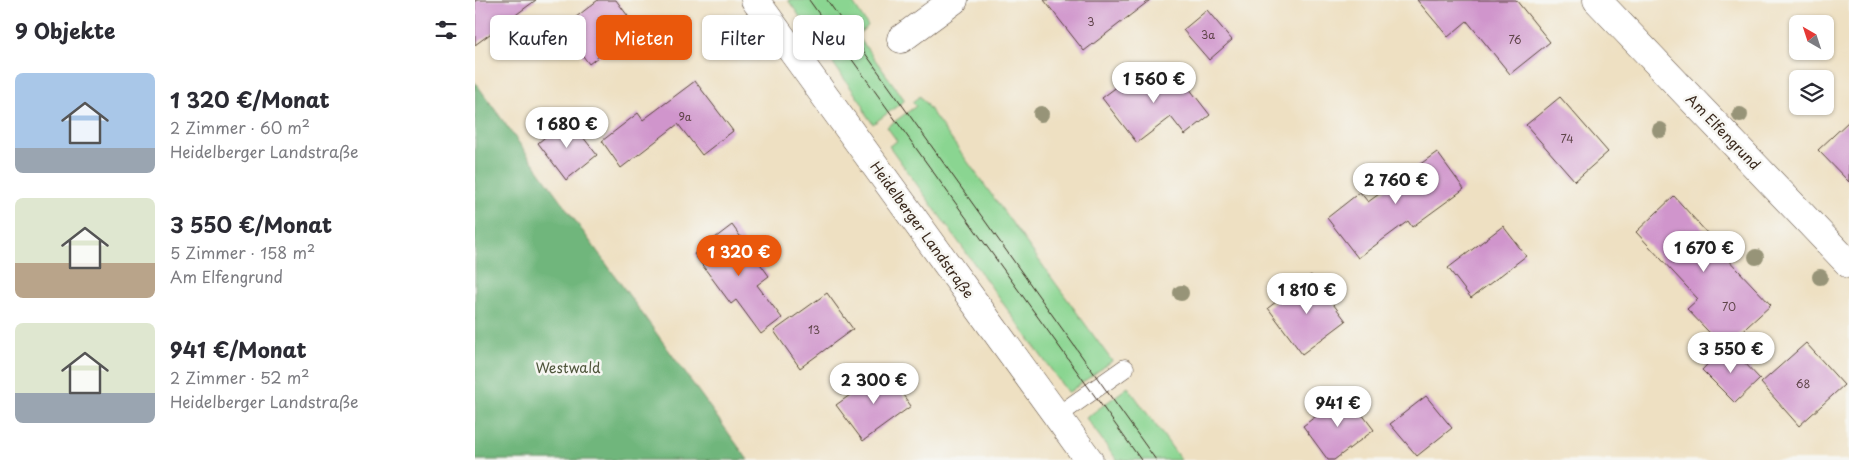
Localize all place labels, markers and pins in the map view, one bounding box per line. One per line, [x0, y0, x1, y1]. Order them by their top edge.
pin: 1 560 € [1108, 62, 1200, 104]
pin: 1 680 € [521, 106, 613, 149]
pin: 2 760 € [1350, 162, 1442, 205]
pin: 1 670 € [1658, 230, 1750, 273]
pin: 1 320 € [693, 234, 785, 277]
pin: 1 810 € [1261, 272, 1353, 315]
pin: 3 550 € [1685, 332, 1777, 374]
pin: 2 300 € [828, 362, 920, 405]
pin: 941 € [1303, 386, 1373, 428]

